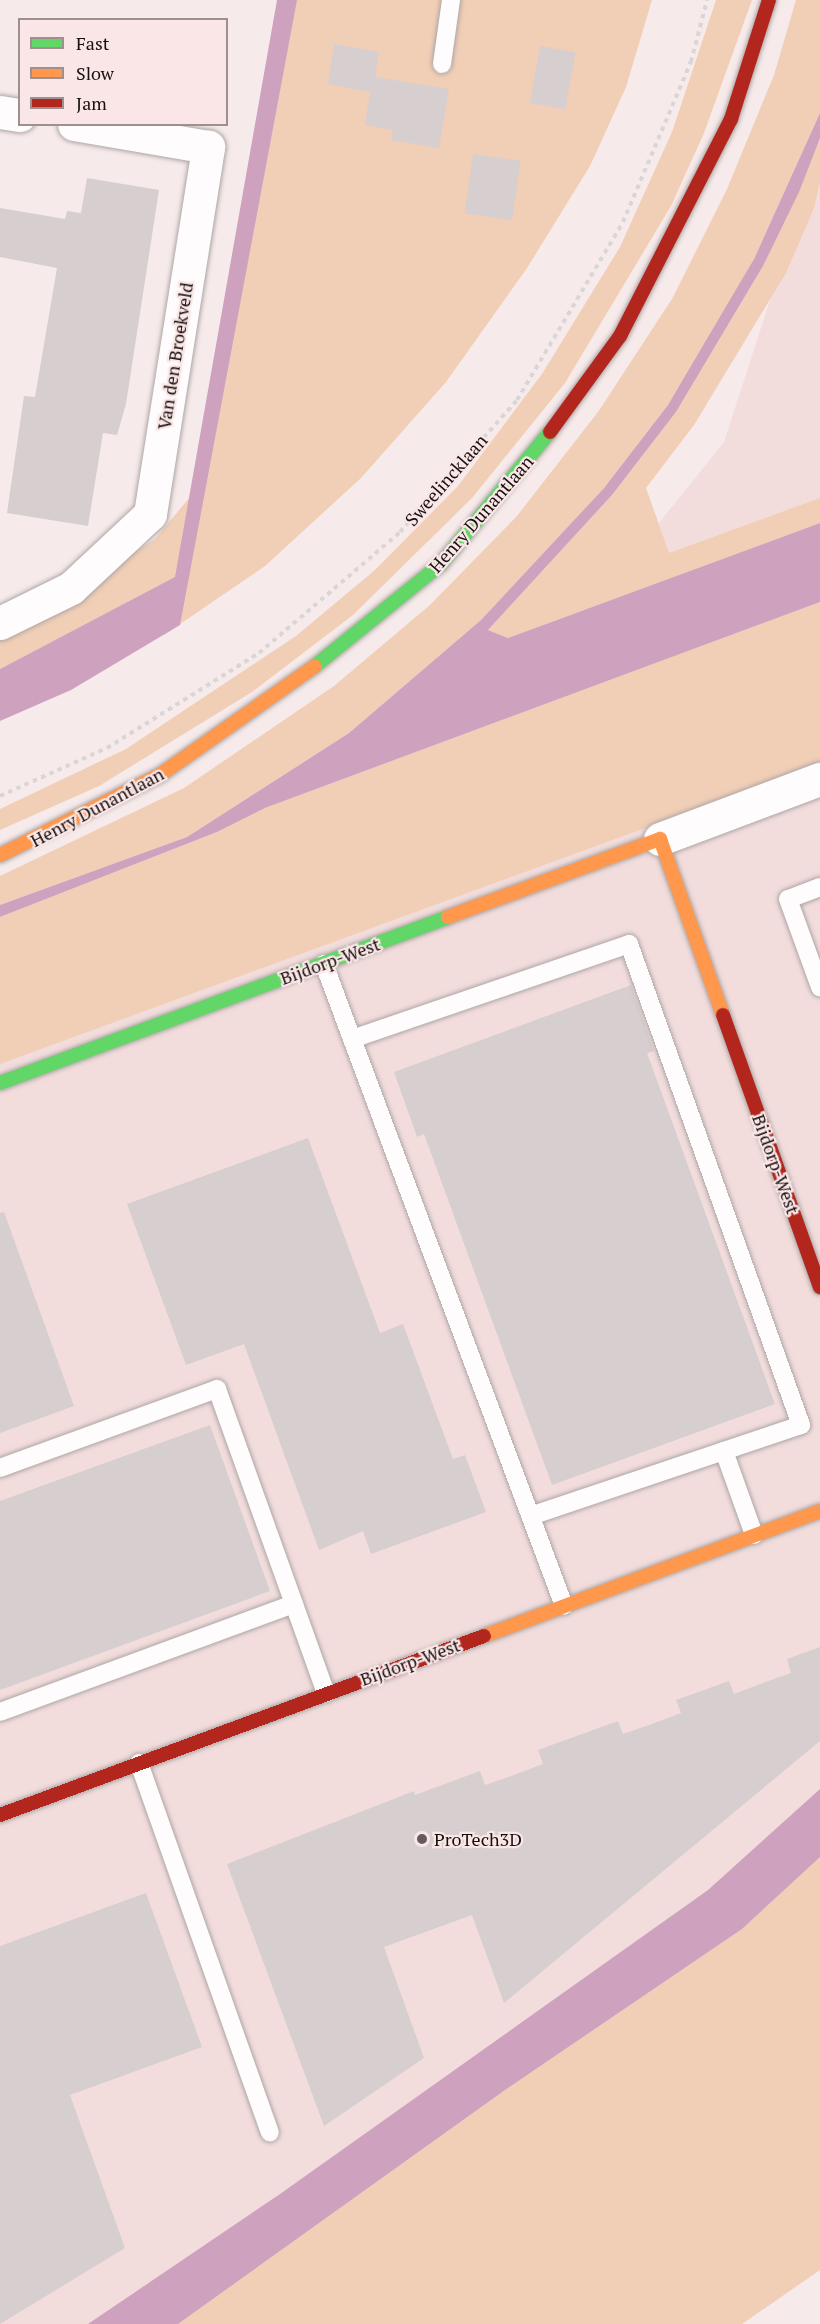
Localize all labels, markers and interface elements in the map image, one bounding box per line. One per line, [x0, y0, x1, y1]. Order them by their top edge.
legend [18, 18, 228, 126]
text: Fast [76, 31, 109, 55]
text: Slow [76, 61, 114, 85]
text: Jam [76, 91, 107, 115]
street label: Van den Broekveld [153, 281, 197, 431]
street label: Sweelincklaan [400, 430, 492, 530]
street label: Henry Dunantlaan [424, 451, 538, 577]
street label: Henry Dunantlaan [27, 763, 167, 851]
street label: Bijdorp-West [277, 933, 383, 989]
street label: Bijdorp-West [748, 1111, 804, 1217]
street label: Bijdorp-West [357, 1634, 463, 1690]
place label: ProTech3D [434, 1828, 522, 1850]
marker: ProTech3D [415, 1832, 429, 1846]

